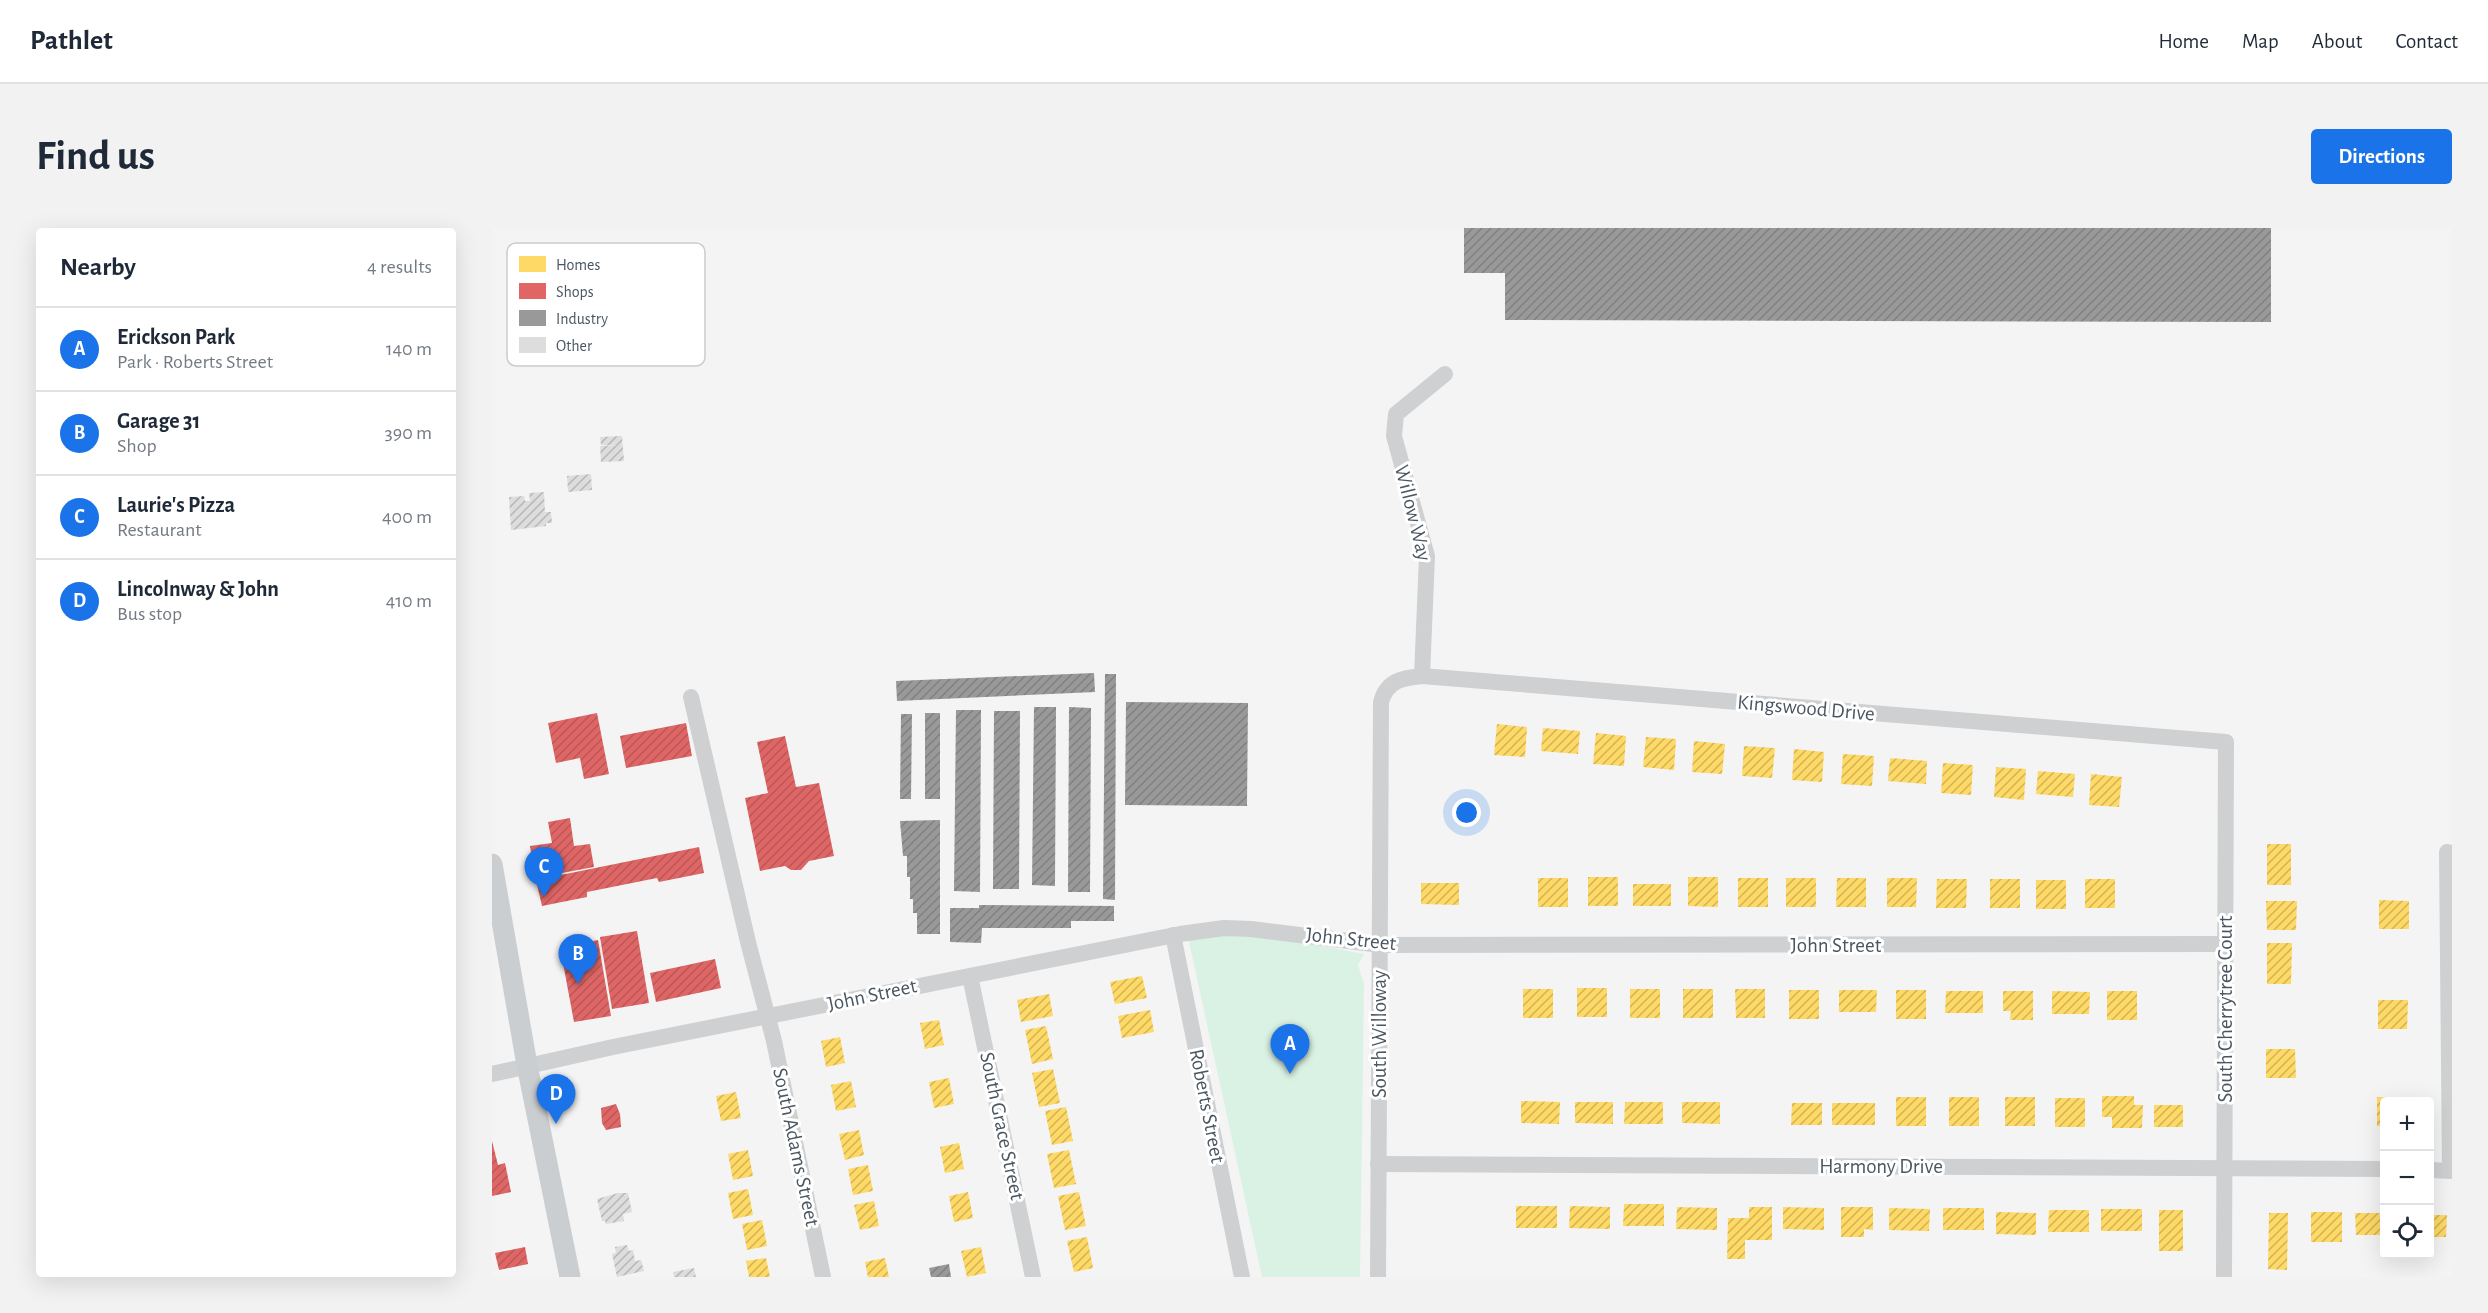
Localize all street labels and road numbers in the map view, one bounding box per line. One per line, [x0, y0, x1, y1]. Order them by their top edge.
street label: Willow Way [1391, 463, 1435, 563]
street label: Kingswood Drive [1736, 692, 1876, 724]
street label: South Cherrytree Court [2215, 915, 2236, 1102]
street label: John Street [1305, 924, 1398, 954]
street label: John Street [1791, 935, 1882, 956]
street label: South Willoway [1369, 970, 1390, 1098]
street label: John Street [825, 975, 919, 1015]
street label: Roberts Street [1186, 1047, 1228, 1165]
street label: South Grace Street [976, 1050, 1028, 1202]
street label: South Adams Street [769, 1066, 823, 1228]
street label: Harmony Drive [1819, 1156, 1943, 1177]

